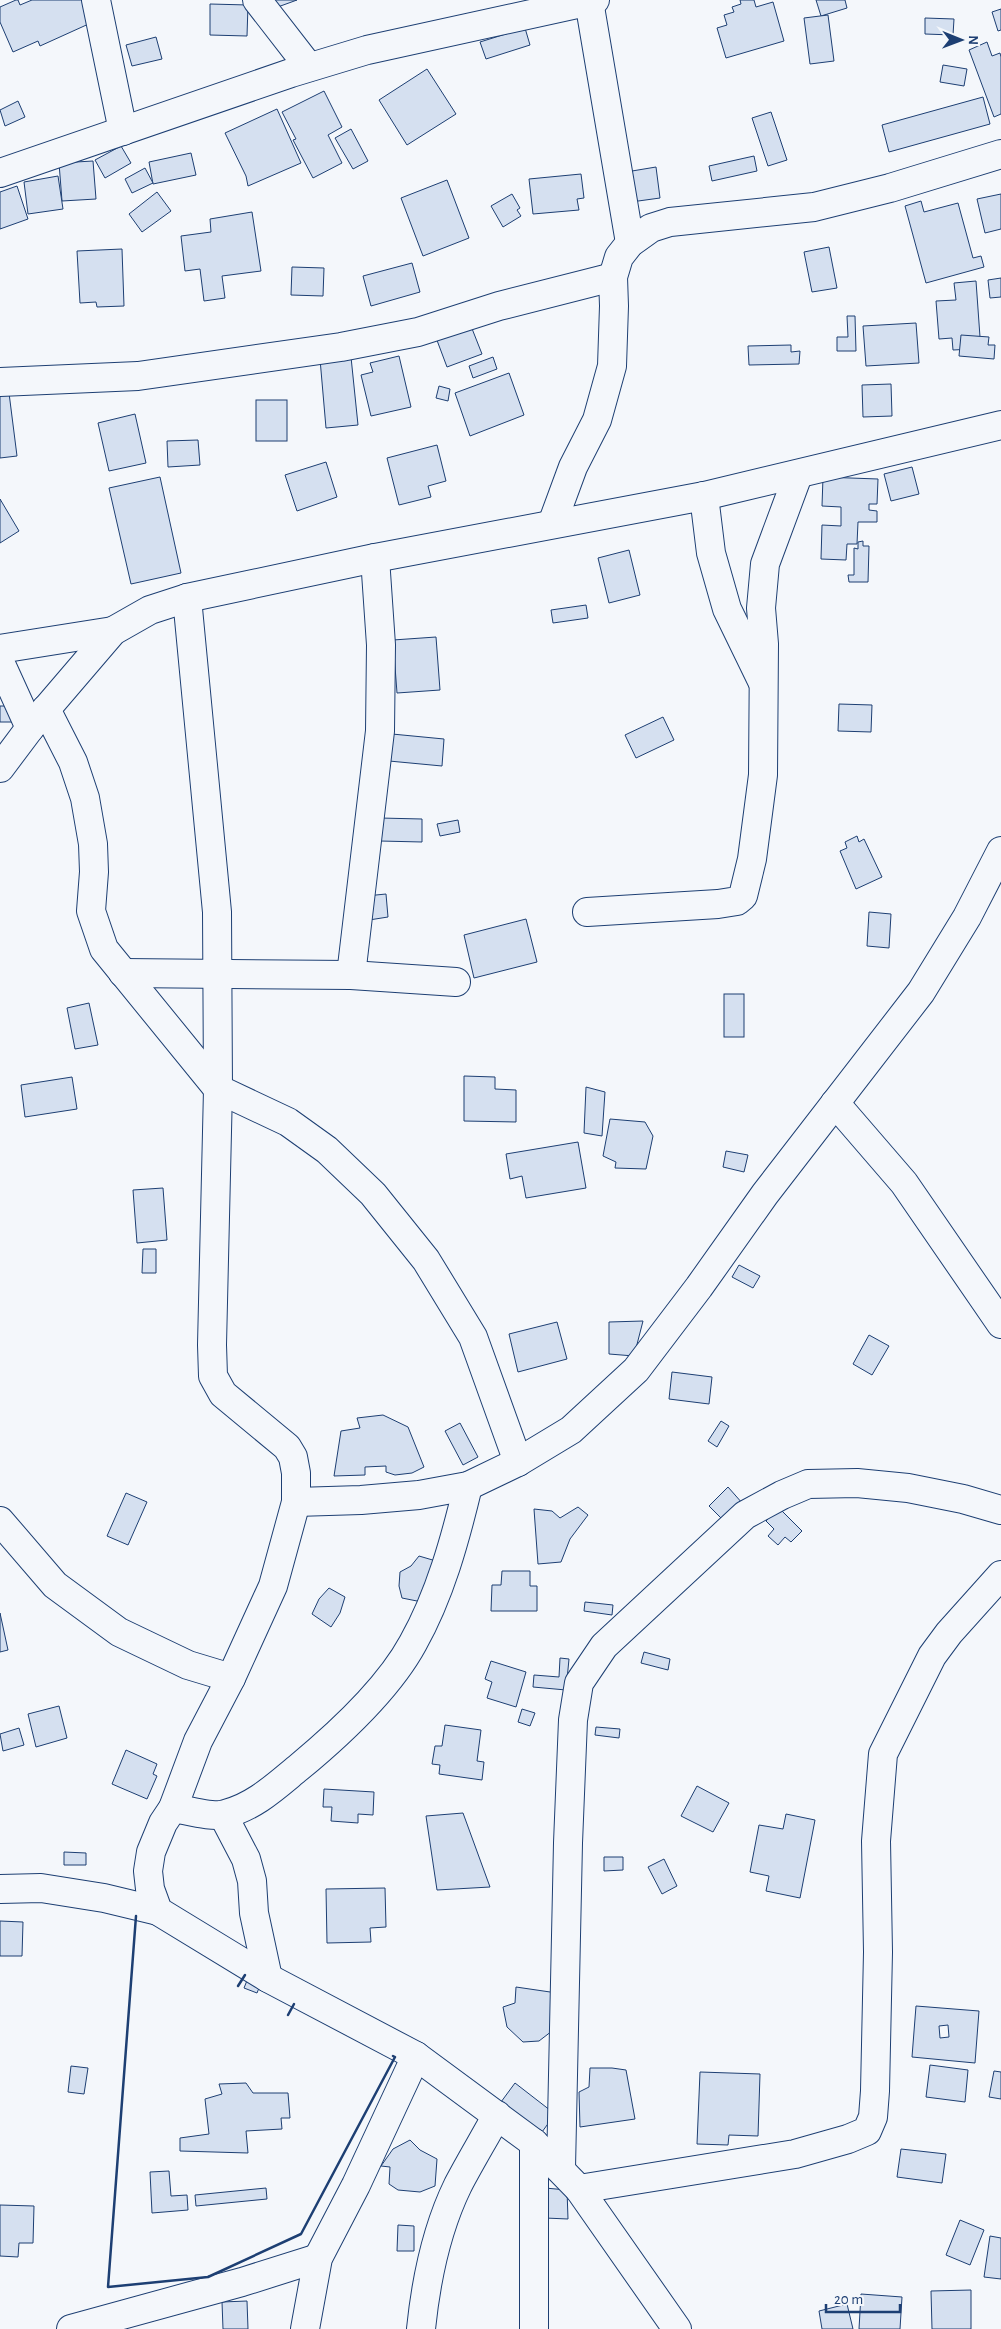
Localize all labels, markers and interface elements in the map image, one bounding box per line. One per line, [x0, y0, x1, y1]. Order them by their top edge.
north arrow [936, 15, 986, 65]
text: N [966, 35, 980, 45]
scale bar [826, 2282, 900, 2314]
text: 20 m [834, 2292, 863, 2307]

